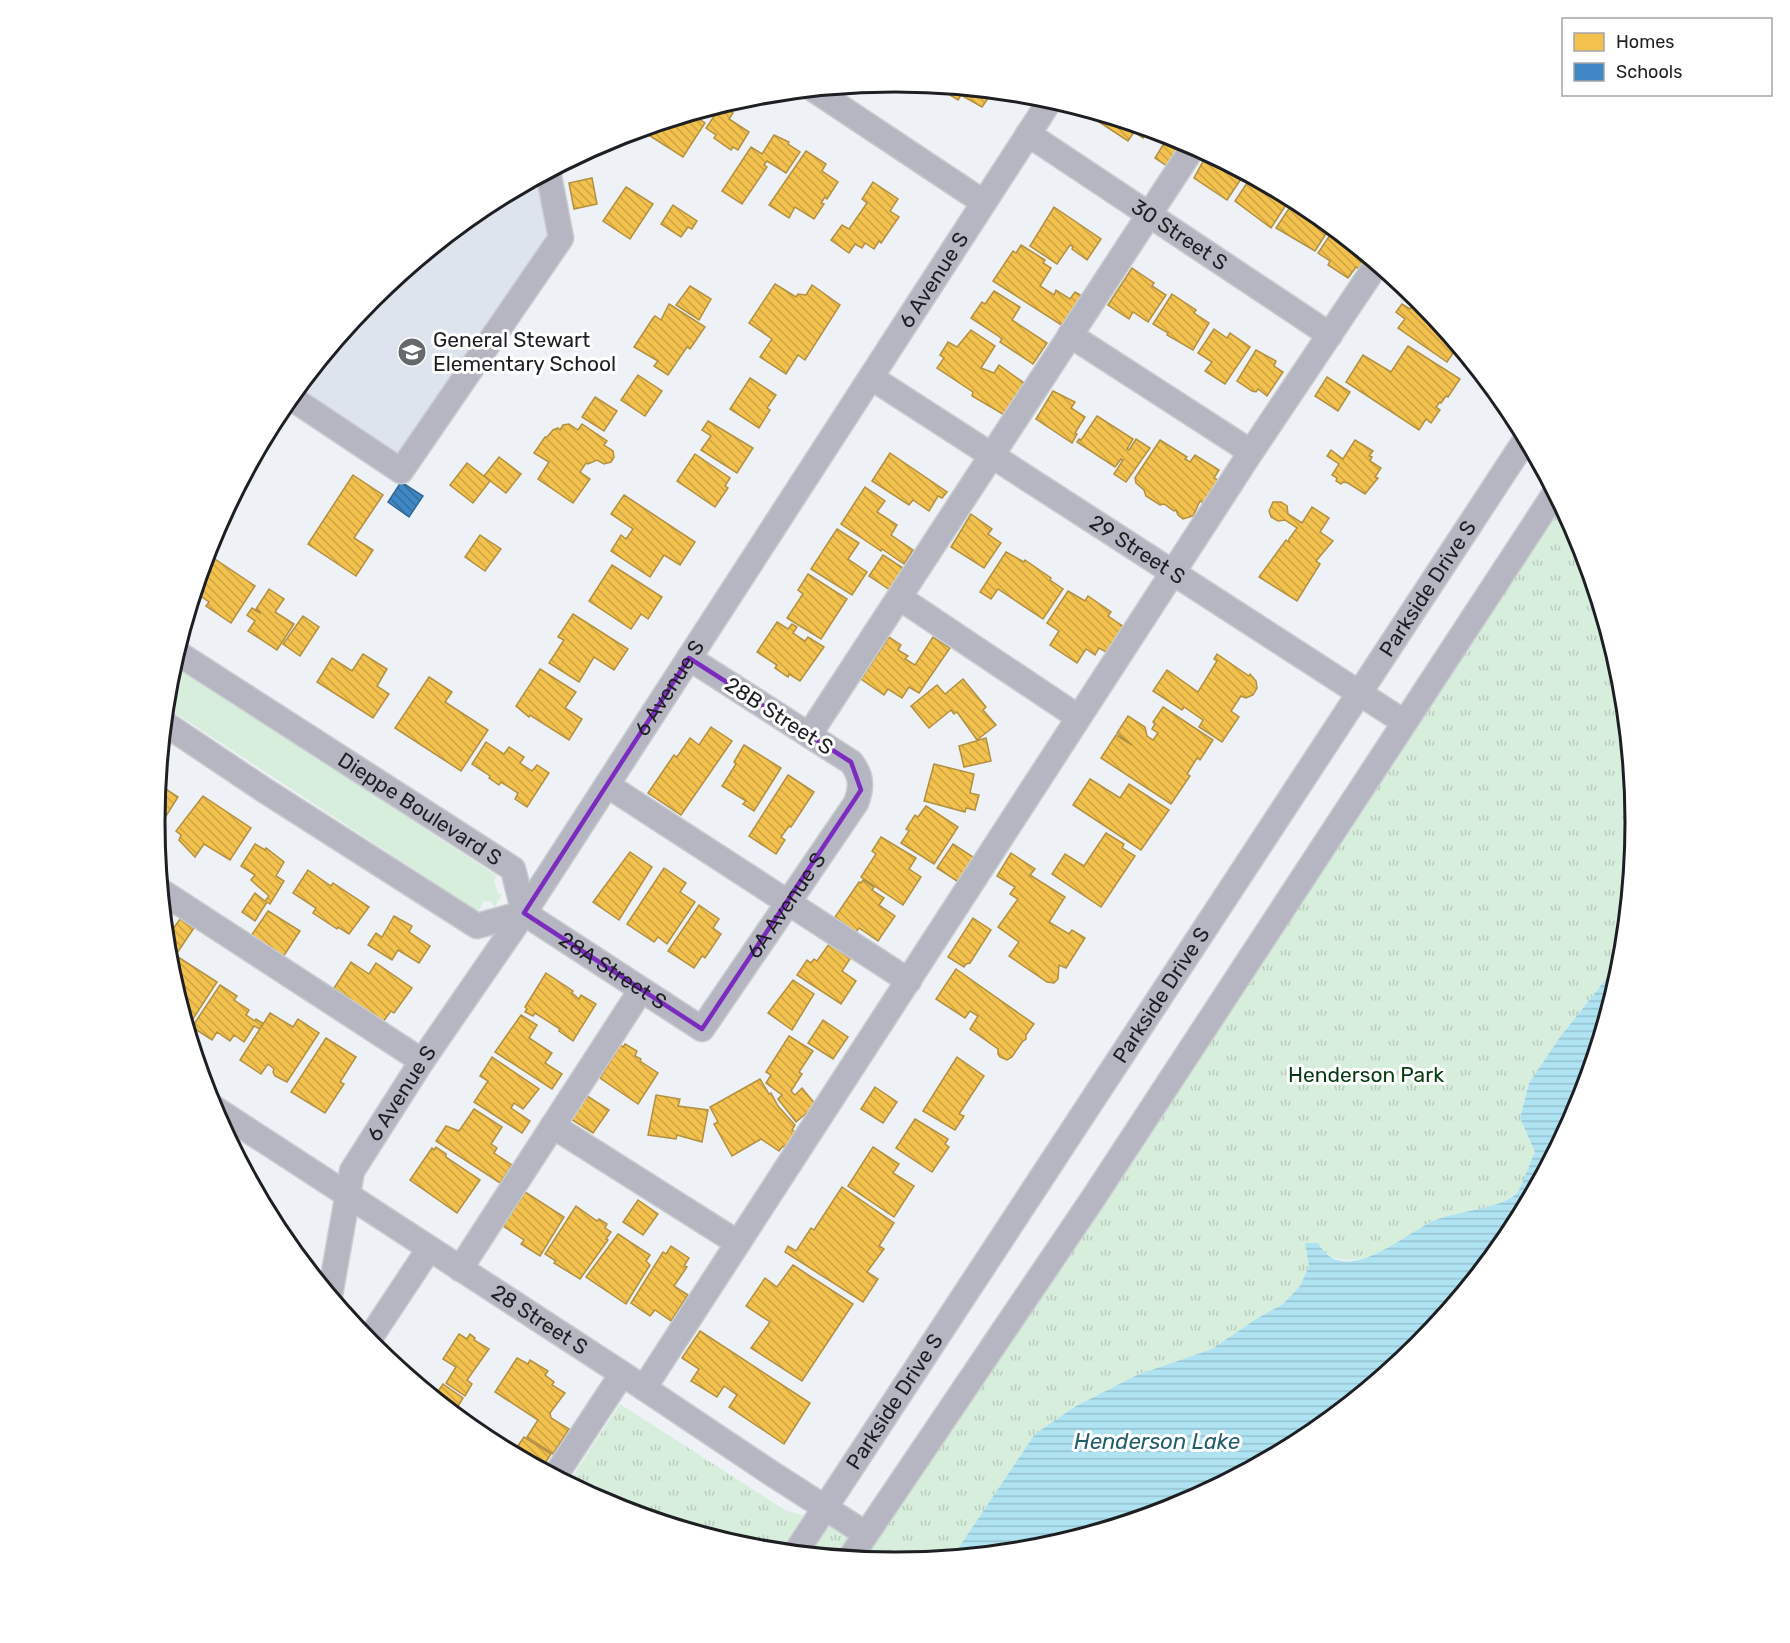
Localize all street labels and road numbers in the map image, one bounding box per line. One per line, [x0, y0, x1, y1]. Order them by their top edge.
street label: 30 Street S [1127, 194, 1233, 275]
street label: 6 Avenue S [893, 227, 973, 332]
street label: 29 Street S [1085, 509, 1190, 589]
street label: Parkside Drive S [1374, 516, 1481, 661]
street label: 6 Avenue S [629, 635, 709, 740]
street label: 28B Street S [721, 671, 838, 760]
street label: Dieppe Boulevard S [334, 747, 507, 870]
street label: 6A Avenue S [741, 847, 831, 963]
street label: Parkside Drive S [1107, 922, 1214, 1068]
street label: 28A Street S [555, 926, 672, 1015]
street label: 6 Avenue S [361, 1040, 441, 1146]
street label: 28 Street S [487, 1279, 593, 1360]
street label: Parkside Drive S [841, 1328, 948, 1474]

